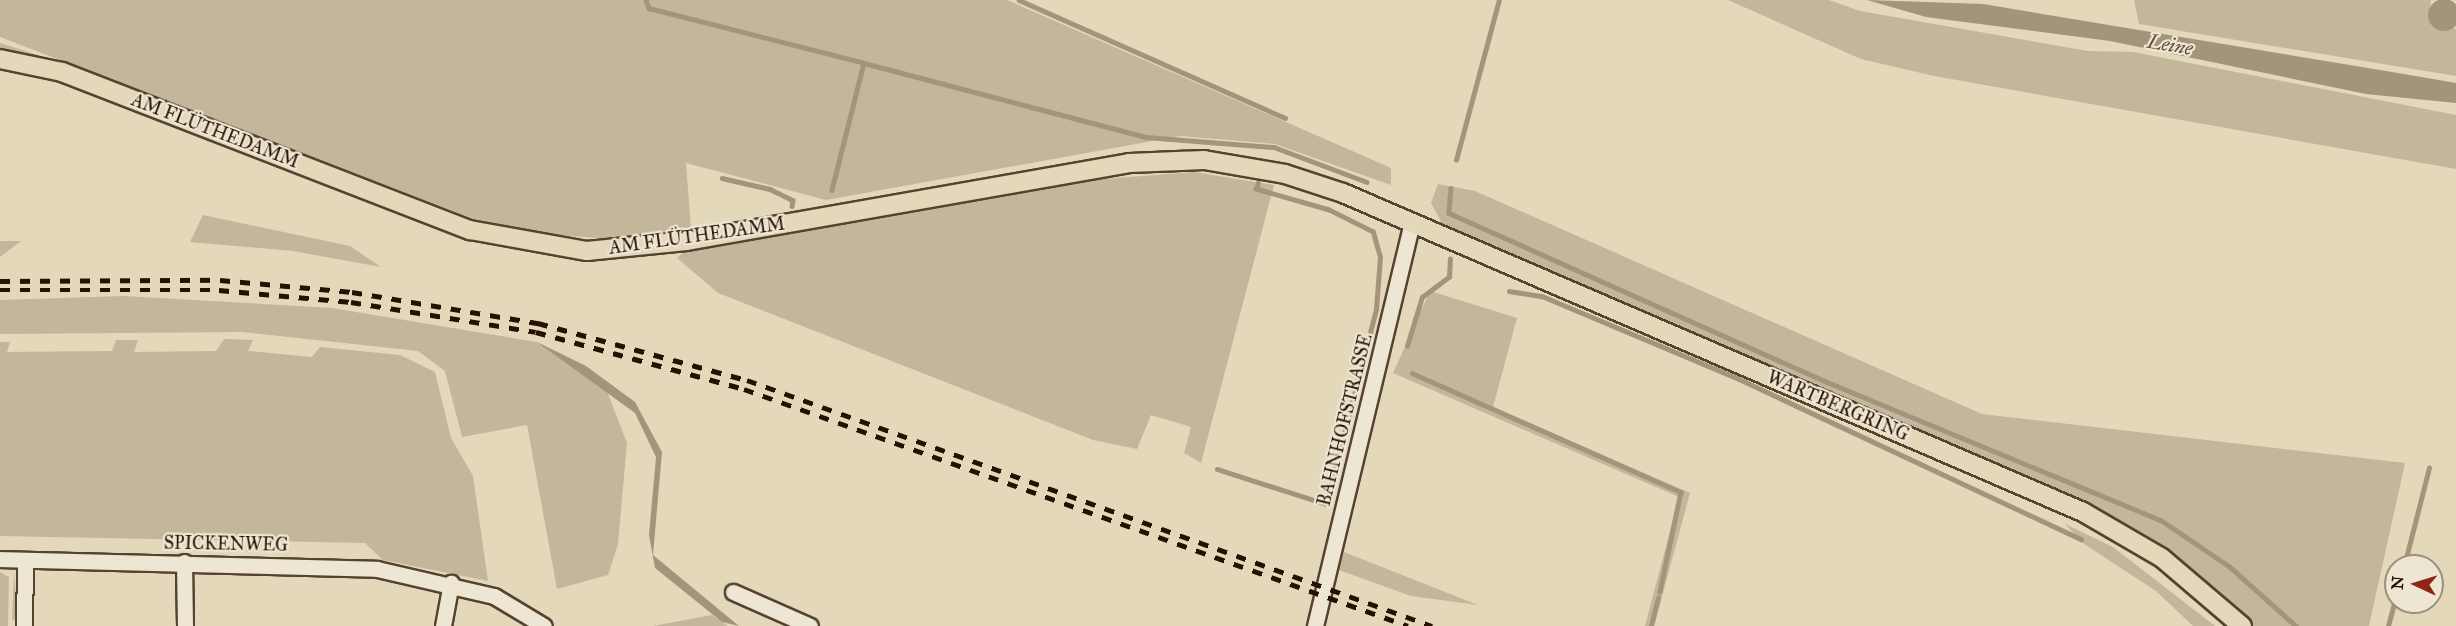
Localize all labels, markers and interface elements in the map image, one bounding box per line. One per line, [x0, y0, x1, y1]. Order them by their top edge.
water label: Leine [2145, 29, 2195, 61]
street label: AM FLÜTHEDAMM [128, 89, 302, 173]
street label: AM FLÜTHEDAMM [608, 213, 786, 259]
street label: BAHNHOFSTRASSE [1313, 332, 1377, 508]
street label: WARTBERGRING [1764, 366, 1912, 446]
street label: SPICKENWEG [164, 532, 288, 556]
north arrow [2384, 554, 2444, 614]
text: N [2388, 575, 2407, 590]

